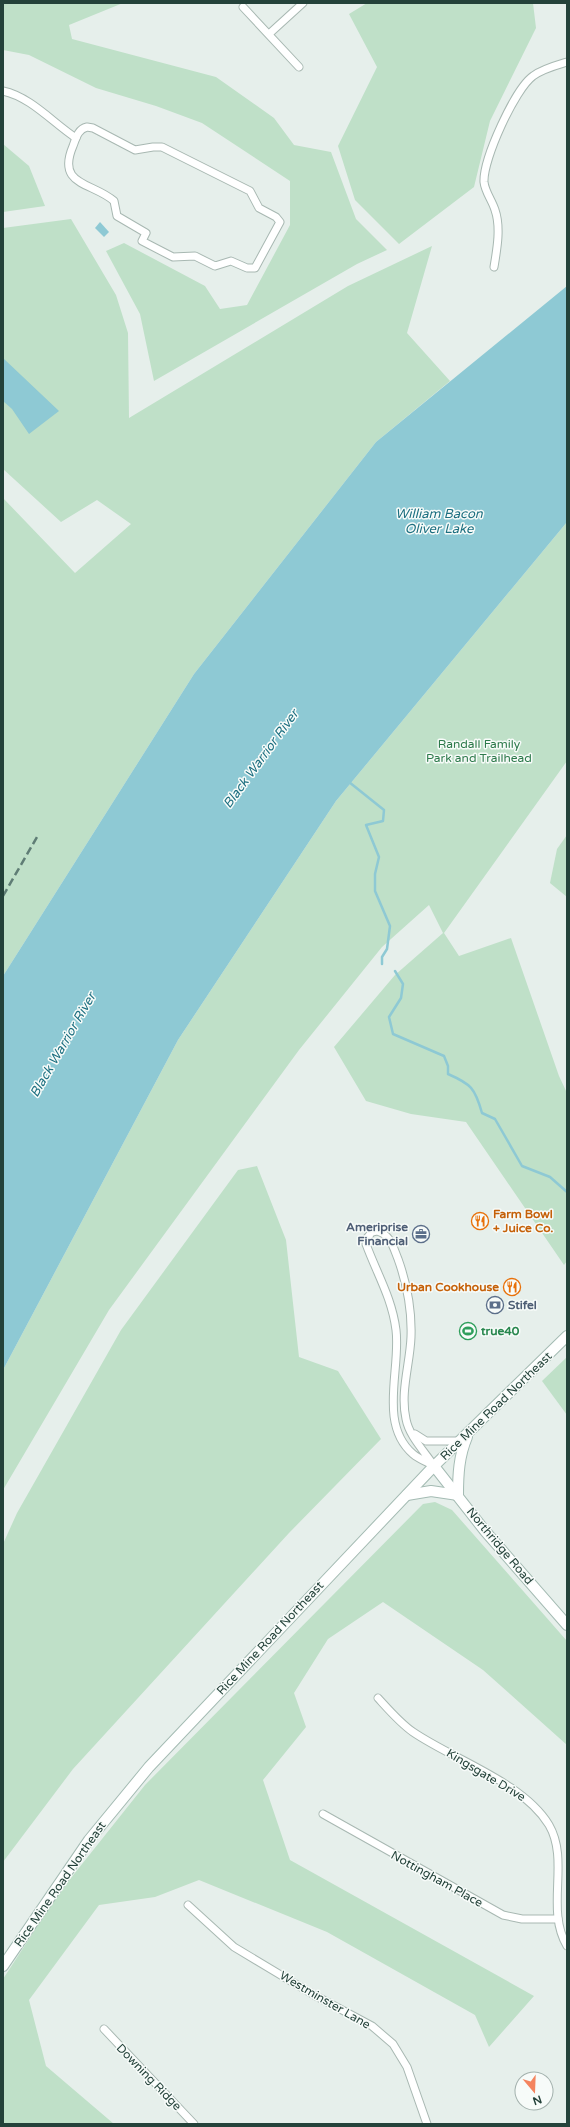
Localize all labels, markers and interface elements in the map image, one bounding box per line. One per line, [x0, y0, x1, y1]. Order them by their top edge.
water label: William Bacon Oliver Lake [395, 506, 484, 537]
water label: Black Warrior River [220, 705, 303, 811]
park label: Randall Family Park and Trailhead [426, 737, 532, 765]
water label: Black Warrior River [27, 988, 100, 1100]
place label: Farm Bowl + Juice Co. [493, 1207, 553, 1235]
restaurant icon: Farm Bowl + Juice Co. [470, 1211, 490, 1231]
place label: Ameriprise Financial [346, 1220, 408, 1248]
office icon: Ameriprise Financial [411, 1224, 431, 1244]
restaurant icon: Urban Cookhouse [502, 1277, 522, 1297]
place label: Urban Cookhouse [397, 1280, 499, 1294]
bank icon: Stifel [485, 1295, 505, 1315]
place label: Stifel [508, 1298, 537, 1312]
sports icon: true40 [458, 1321, 478, 1341]
place label: true40 [480, 1324, 520, 1338]
street label: Rice Mine Road Northeast [437, 1349, 555, 1463]
street label: Northridge Road [464, 1505, 536, 1587]
street label: Rice Mine Road Northeast [214, 1578, 326, 1698]
street label: Kingsgate Drive [444, 1746, 528, 1804]
street label: Rice Mine Road Northeast [11, 1818, 109, 1949]
street label: Nottingham Place [389, 1848, 486, 1910]
street label: Westminster Lane [277, 1968, 373, 2032]
street label: Downing Ridge [114, 2041, 184, 2113]
north arrow [514, 2071, 554, 2111]
text: N [531, 2092, 543, 2108]

